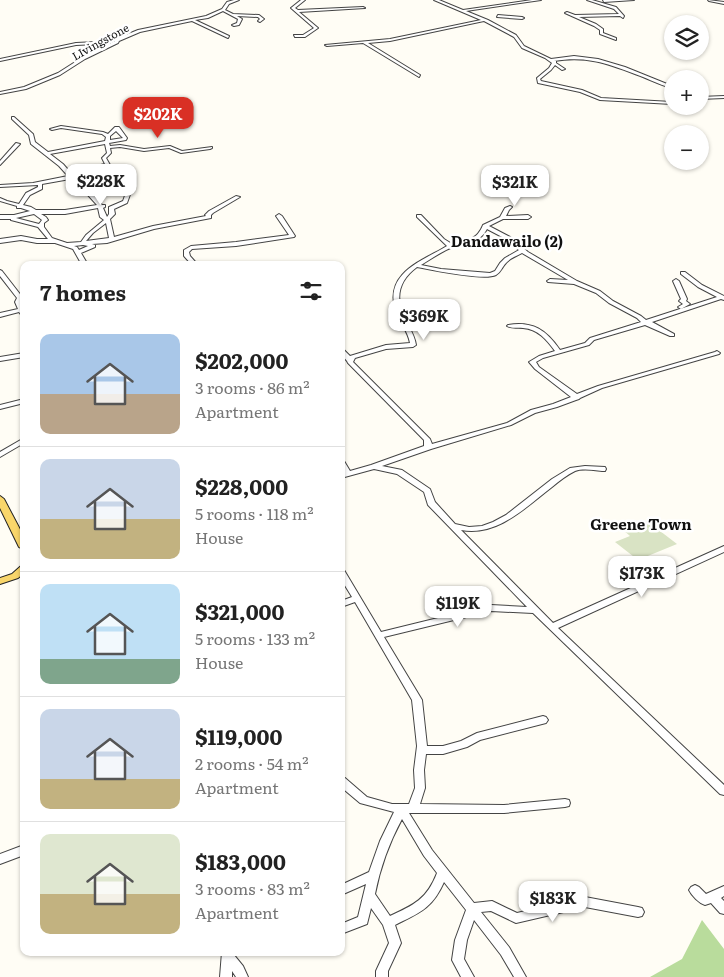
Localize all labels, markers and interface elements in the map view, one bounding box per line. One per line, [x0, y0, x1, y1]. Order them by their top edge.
map controls [664, 15, 709, 170]
button: layers [664, 15, 709, 60]
street label: LIvingstone [69, 19, 132, 63]
button: + [664, 70, 709, 115]
pin: $202K [123, 96, 193, 139]
text: $202K [134, 101, 182, 125]
button: − [664, 125, 709, 170]
pin: $228K [66, 164, 136, 206]
pin: $321K [480, 164, 550, 207]
text: $228K [77, 168, 125, 192]
text: $321K [492, 169, 538, 193]
district label: Dandawailo (2) [451, 229, 563, 252]
text: 7 homes [40, 276, 126, 307]
icon: filters [297, 277, 325, 305]
pin: $369K [389, 298, 459, 341]
text: $369K [399, 303, 449, 327]
text: $202,000 [195, 344, 288, 375]
icon: home [80, 354, 140, 414]
text: 3 rooms · 86 m² [195, 375, 310, 399]
text: Apartment [195, 399, 279, 423]
text: $228,000 [195, 470, 288, 501]
icon: home [80, 479, 140, 539]
text: 5 rooms · 118 m² [195, 501, 314, 525]
district label: Greene Town [590, 512, 692, 535]
text: House [195, 525, 243, 549]
pin: $173K [607, 556, 677, 598]
text: $173K [619, 560, 665, 584]
pin: $119K [423, 586, 493, 628]
text: $119K [436, 590, 480, 614]
text: $321,000 [195, 595, 284, 626]
icon: home [80, 604, 140, 664]
text: 5 rooms · 133 m² [195, 626, 315, 650]
text: House [195, 650, 243, 674]
text: $119,000 [195, 720, 282, 751]
icon: home [80, 729, 140, 789]
text: 2 rooms · 54 m² [195, 751, 309, 775]
text: Apartment [195, 775, 279, 799]
text: $183,000 [195, 845, 286, 876]
icon: home [80, 854, 140, 914]
text: 3 rooms · 83 m² [195, 876, 310, 900]
pin: $183K [518, 880, 588, 923]
text: $183K [530, 885, 576, 909]
text: Apartment [195, 900, 279, 924]

